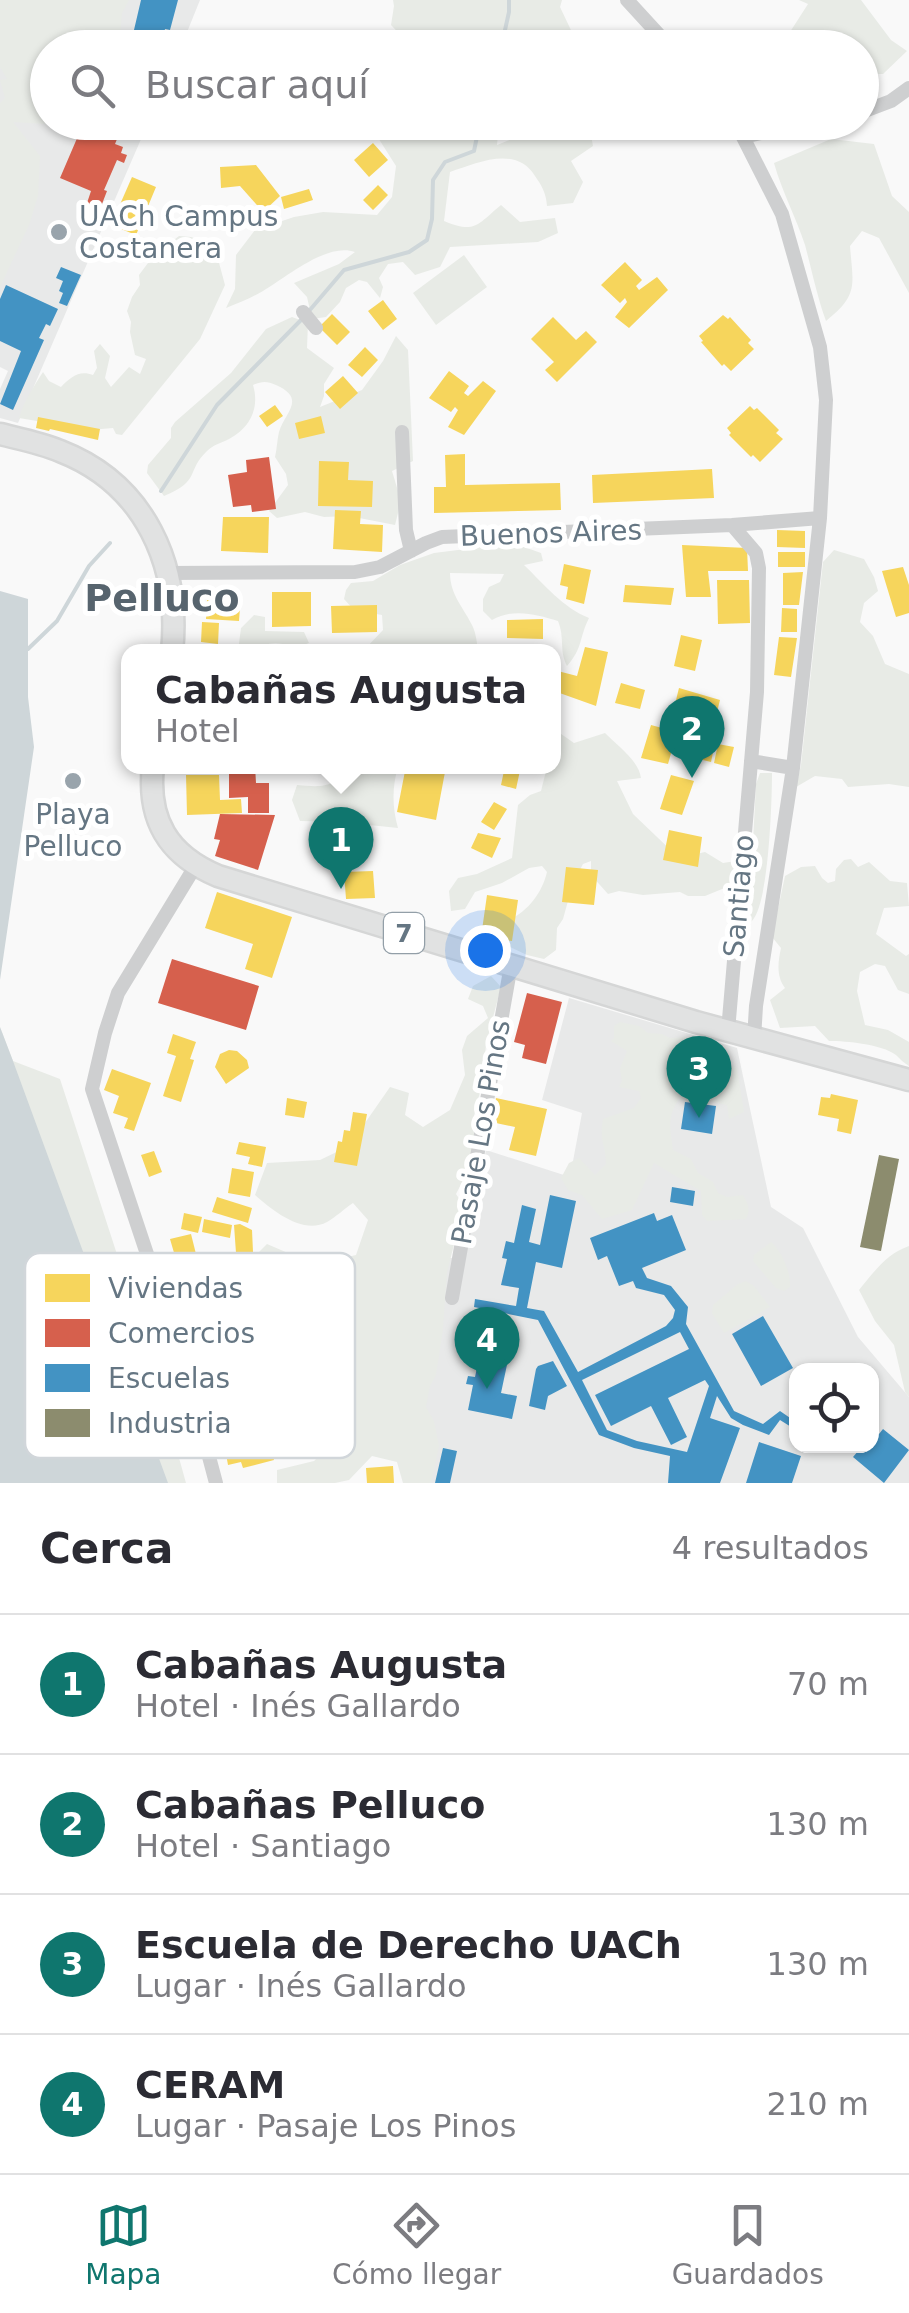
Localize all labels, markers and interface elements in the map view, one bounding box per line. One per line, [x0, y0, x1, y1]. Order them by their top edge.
search box [30, 30, 879, 140]
icon: search [65, 58, 120, 113]
text: Buscar aquí [145, 63, 369, 107]
place label: UACh Campus Costanera [79, 200, 278, 265]
marker: UACh Campus Costanera [48, 221, 70, 243]
street label: Buenos Aires [459, 513, 643, 553]
district label: Pelluco [84, 576, 240, 620]
popup [121, 644, 561, 774]
text: Cabañas Augusta [155, 668, 527, 712]
pin: 2 [660, 696, 724, 778]
text: Hotel [155, 712, 240, 750]
marker: Playa Pelluco [62, 770, 84, 792]
place label: Playa Pelluco [24, 798, 122, 863]
pin: 1 [308, 806, 374, 889]
street label: Santiago [717, 833, 761, 959]
road number: 7 [384, 913, 424, 953]
your location [460, 925, 511, 976]
street label: Pasaje Los Pinos [445, 1017, 517, 1247]
pin: 3 [666, 1036, 732, 1118]
legend [25, 1253, 355, 1458]
text: Viviendas [108, 1272, 243, 1305]
pin: 4 [454, 1306, 520, 1389]
text: Comercios [108, 1317, 255, 1350]
text: Escuelas [108, 1362, 230, 1395]
map controls [789, 1363, 879, 1453]
button: locate [789, 1363, 879, 1453]
text: Industria [108, 1407, 232, 1440]
text: Cerca [40, 1524, 173, 1573]
text: 4 resultados [672, 1529, 869, 1567]
text: Cabañas Augusta [135, 1643, 507, 1687]
text: 1 [61, 1665, 84, 1703]
text: 70 m [787, 1665, 869, 1703]
text: Hotel · Inés Gallardo [135, 1687, 461, 1725]
text: Cabañas Pelluco [135, 1783, 485, 1827]
text: 2 [61, 1805, 84, 1843]
text: 130 m [767, 1805, 869, 1843]
text: Hotel · Santiago [135, 1827, 391, 1865]
text: Escuela de Derecho UACh [135, 1923, 682, 1967]
text: 3 [61, 1945, 84, 1983]
text: 130 m [767, 1945, 869, 1983]
text: Lugar · Inés Gallardo [135, 1967, 467, 2005]
text: CERAM [135, 2063, 285, 2107]
text: 4 [61, 2085, 84, 2123]
text: 210 m [767, 2085, 869, 2123]
text: Lugar · Pasaje Los Pinos [135, 2107, 516, 2145]
tab: Mapa [85, 2198, 161, 2291]
tab: Cómo llegar [332, 2198, 501, 2291]
tab: Guardados [672, 2198, 824, 2291]

